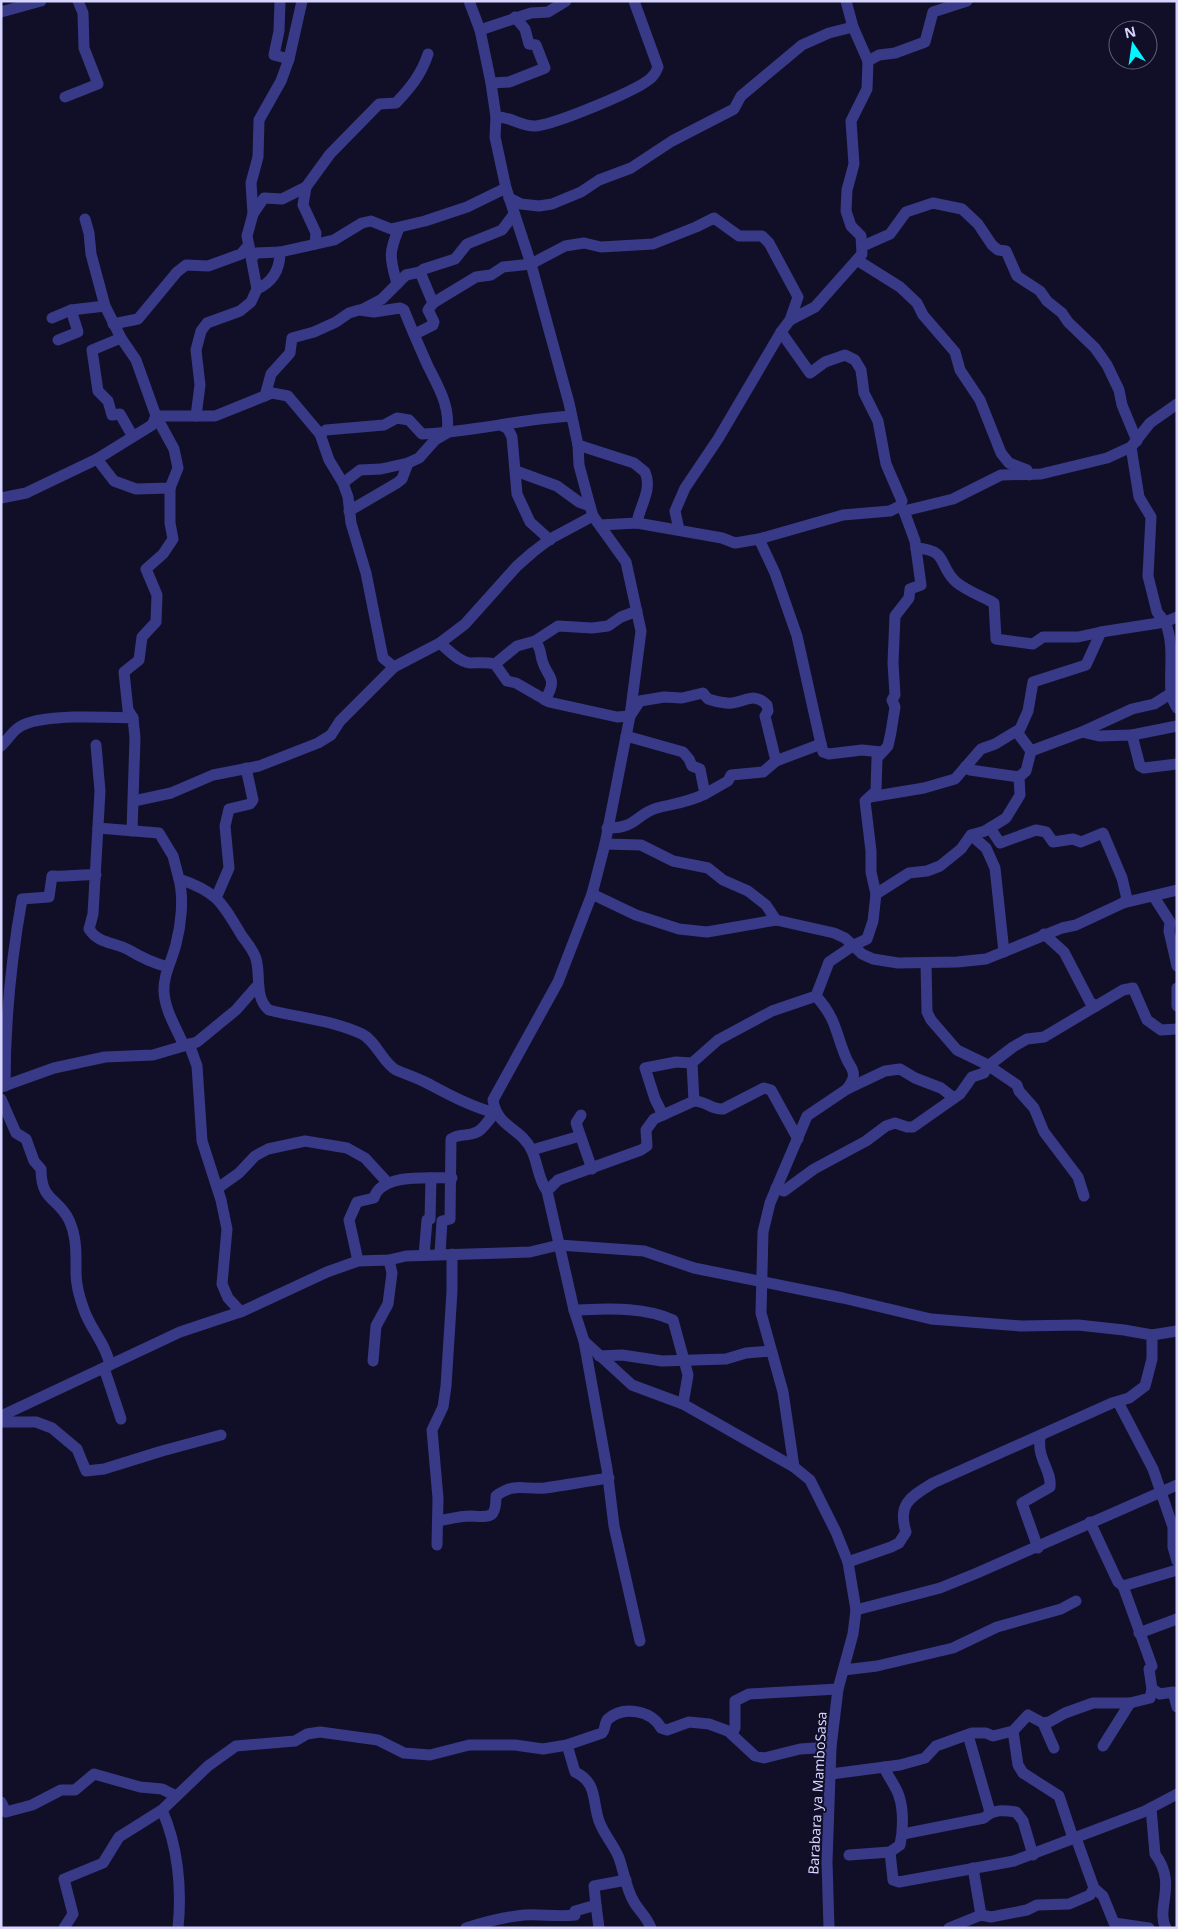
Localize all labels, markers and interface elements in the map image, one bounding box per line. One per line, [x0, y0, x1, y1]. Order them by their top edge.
north arrow [1108, 20, 1158, 70]
text: N [1122, 21, 1138, 42]
street label: Barabara ya MamboSasa [803, 1711, 831, 1875]

